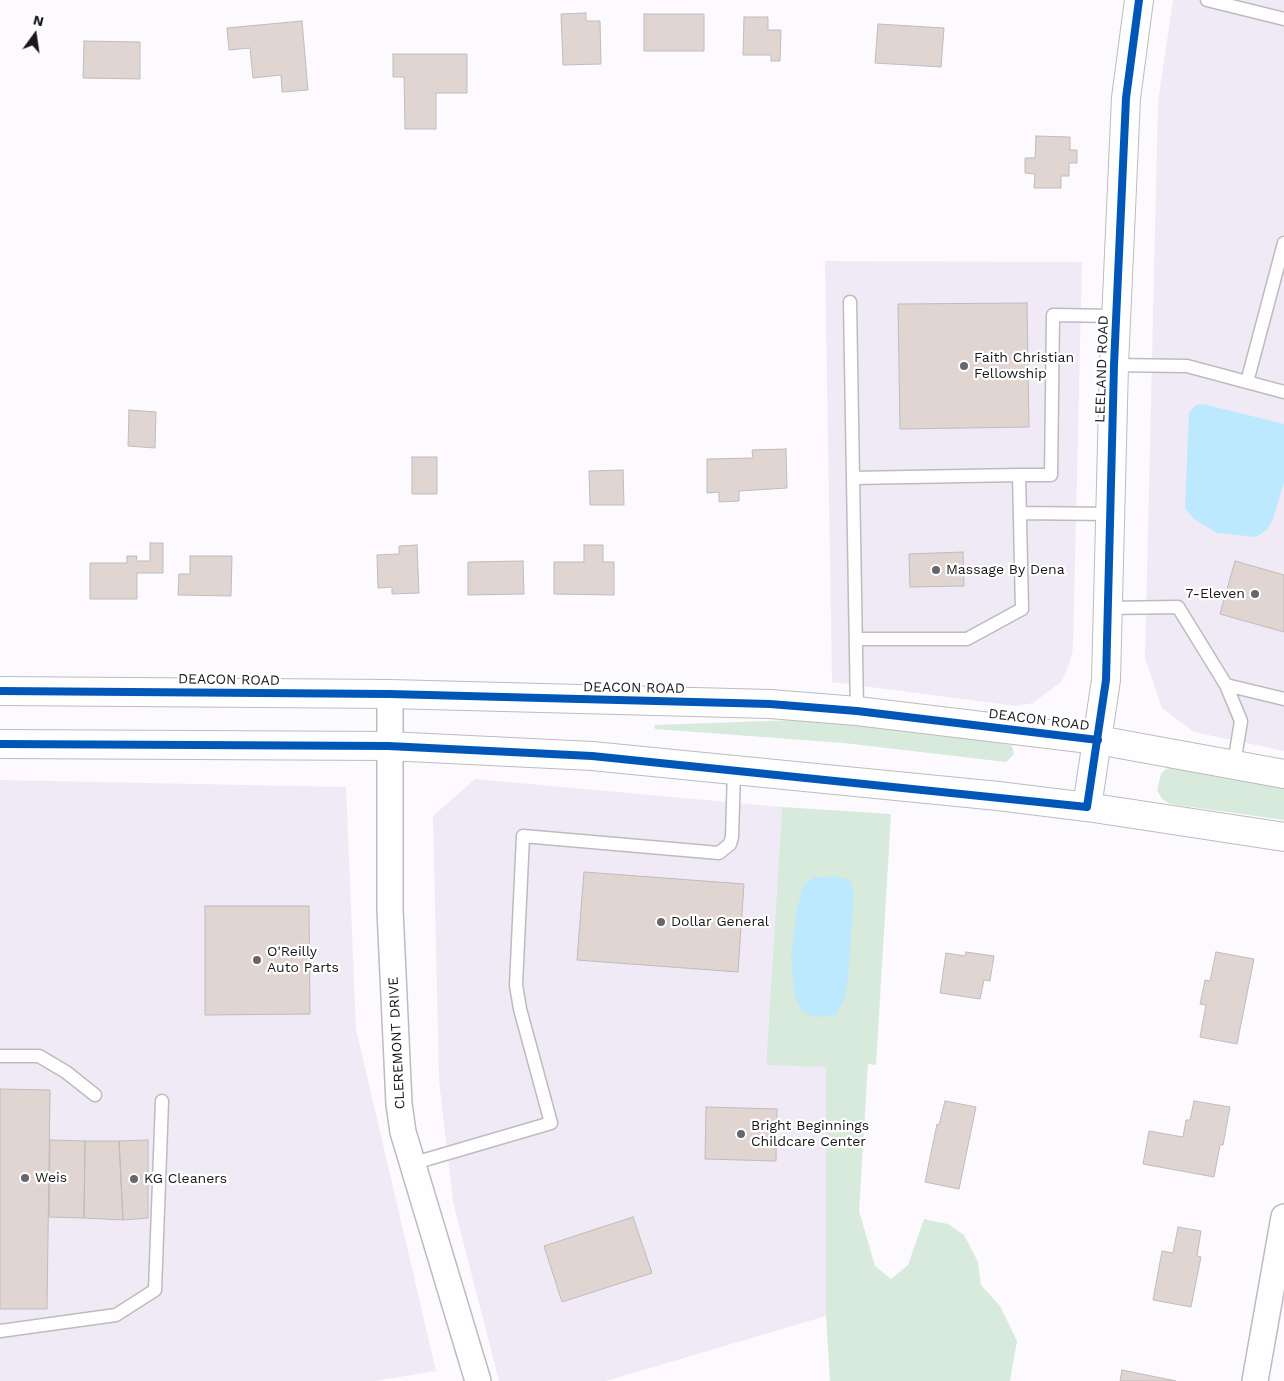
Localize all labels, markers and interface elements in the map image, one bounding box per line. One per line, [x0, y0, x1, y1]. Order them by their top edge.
north arrow [10, 10, 60, 60]
text: N [32, 11, 46, 29]
street label: LEELAND ROAD [1092, 315, 1112, 423]
place label: Faith Christian Fellowship [974, 350, 1074, 382]
marker: Faith Christian Fellowship [958, 360, 970, 372]
place label: Massage By Dena [946, 562, 1065, 578]
marker: Massage By Dena [930, 564, 942, 576]
place label: 7-Eleven [1186, 586, 1245, 602]
marker: 7-Eleven [1249, 588, 1261, 600]
street label: DEACON ROAD [178, 671, 280, 689]
street label: DEACON ROAD [583, 679, 685, 697]
street label: DEACON ROAD [987, 705, 1091, 735]
place label: Dollar General [671, 914, 769, 930]
marker: Dollar General [655, 916, 667, 928]
place label: O'Reilly Auto Parts [267, 944, 339, 976]
marker: O'Reilly Auto Parts [251, 954, 263, 966]
street label: CLEREMONT DRIVE [385, 976, 409, 1110]
place label: Bright Beginnings Childcare Center [751, 1118, 869, 1150]
marker: Bright Beginnings Childcare Center [735, 1128, 747, 1140]
place label: Weis [35, 1170, 67, 1186]
place label: KG Cleaners [144, 1171, 227, 1187]
marker: Weis [19, 1172, 31, 1184]
marker: KG Cleaners [128, 1173, 140, 1185]

